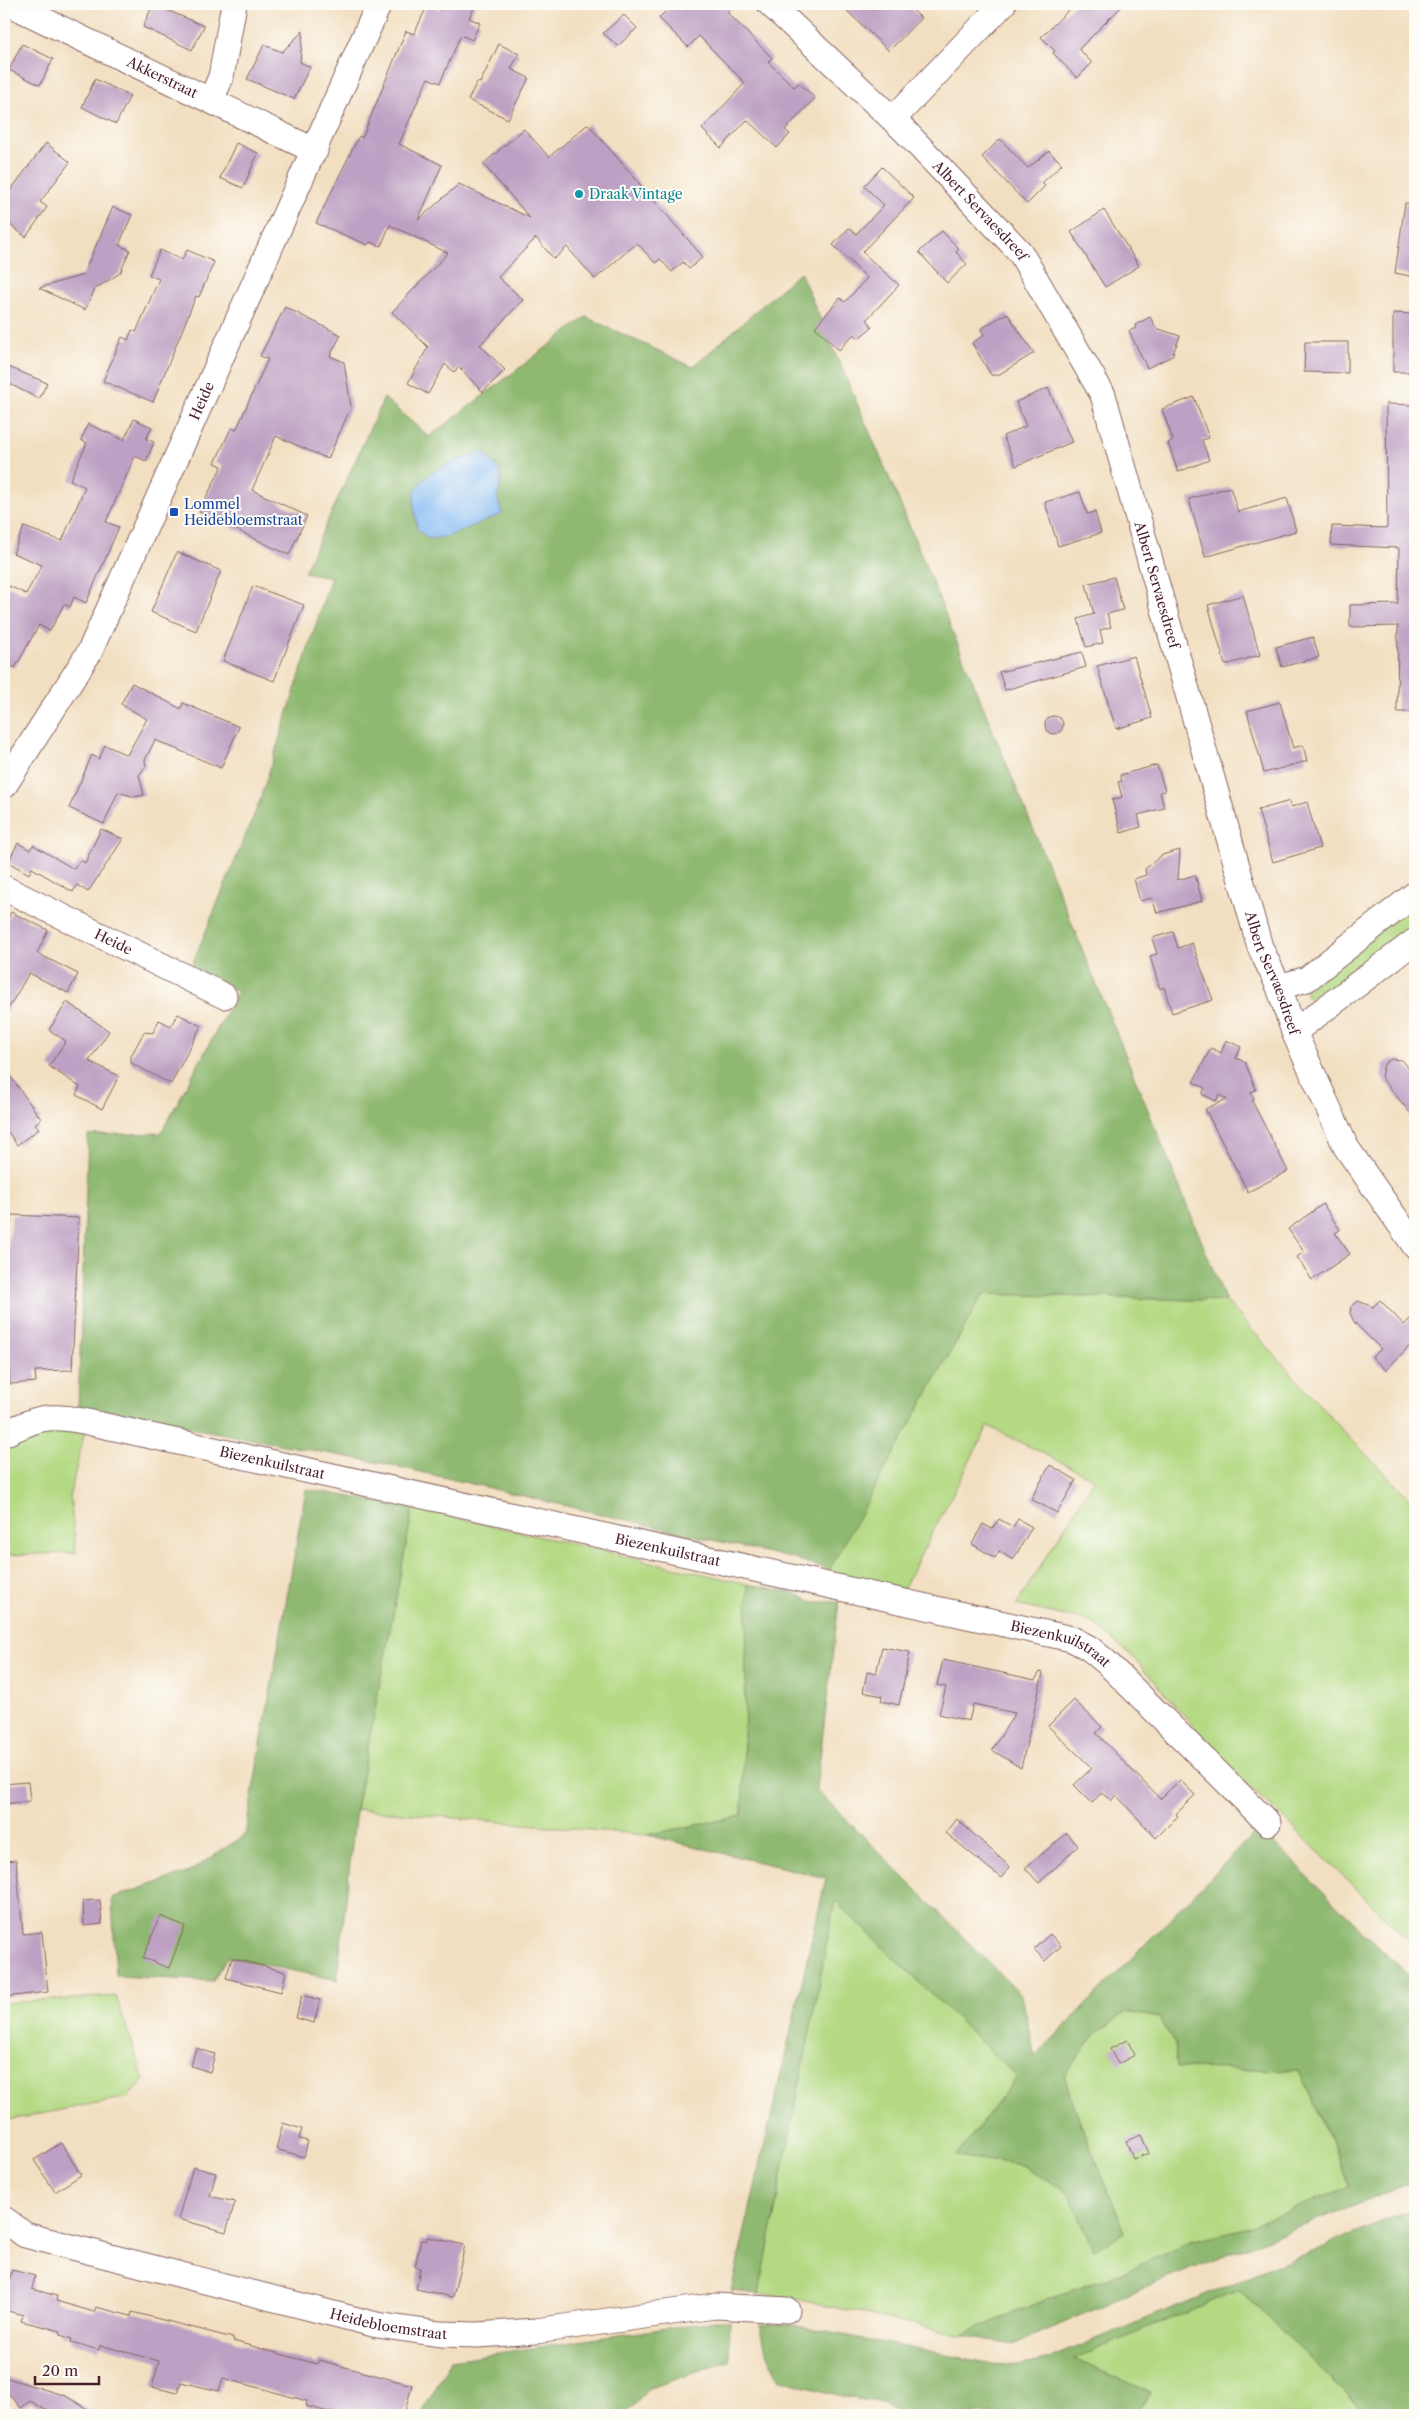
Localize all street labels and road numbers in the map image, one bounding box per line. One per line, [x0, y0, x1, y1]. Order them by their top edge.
street label: Akkerstraat [123, 52, 201, 102]
street label: Albert Servaesdreef [928, 156, 1033, 265]
street label: Heide [185, 379, 218, 423]
street label: Albert Servaesdreef [1130, 518, 1184, 652]
street label: Albert Servaesdreef [1241, 908, 1304, 1039]
street label: Heide [92, 925, 136, 959]
street label: Biezenkuilstraat [218, 1442, 327, 1483]
street label: Biezenkuilstraat [613, 1530, 722, 1570]
street label: Biezenkuilstraat [1009, 1617, 1115, 1671]
street label: Heidebloemstraat [328, 2304, 447, 2343]

